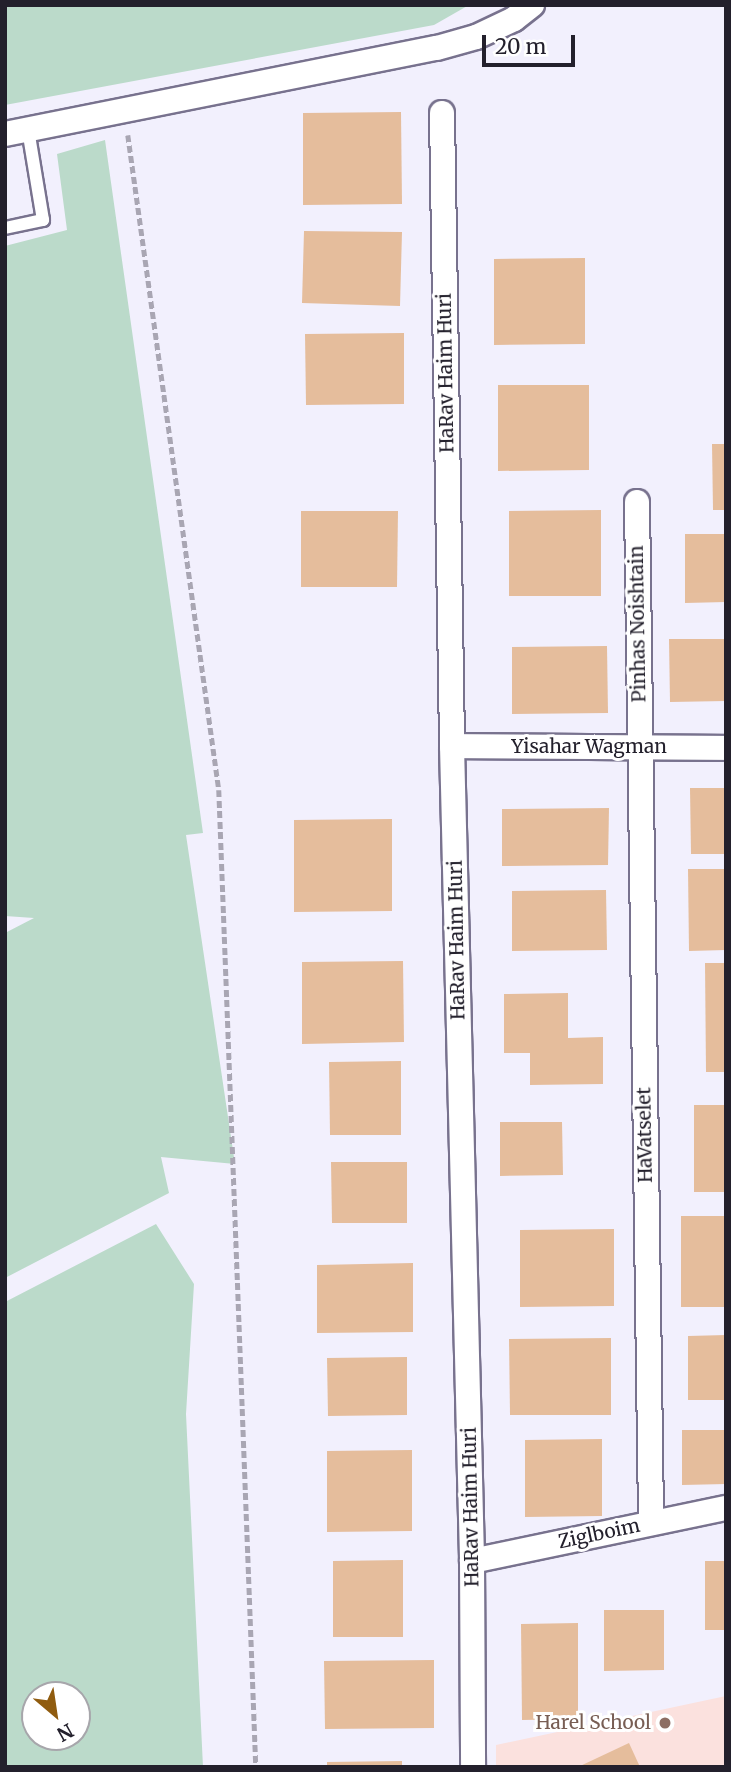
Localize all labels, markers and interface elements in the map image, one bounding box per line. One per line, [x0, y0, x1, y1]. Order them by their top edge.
scale bar [486, 21, 579, 65]
text: 20 m [495, 33, 546, 60]
street label: HaRav Haim Huri [433, 293, 459, 453]
street label: Pinhas Noishtain [625, 545, 651, 703]
street label: Yisahar Wagman [511, 736, 667, 758]
street label: HaRav Haim Huri [444, 860, 470, 1020]
street label: HaVatselet [633, 1087, 657, 1183]
street label: HaRav Haim Huri [458, 1427, 484, 1587]
street label: Ziglboim [556, 1514, 642, 1554]
north arrow [21, 1681, 91, 1751]
place label: Harel School [535, 1712, 651, 1734]
marker: Harel School [657, 1715, 673, 1731]
text: N [53, 1718, 78, 1747]

